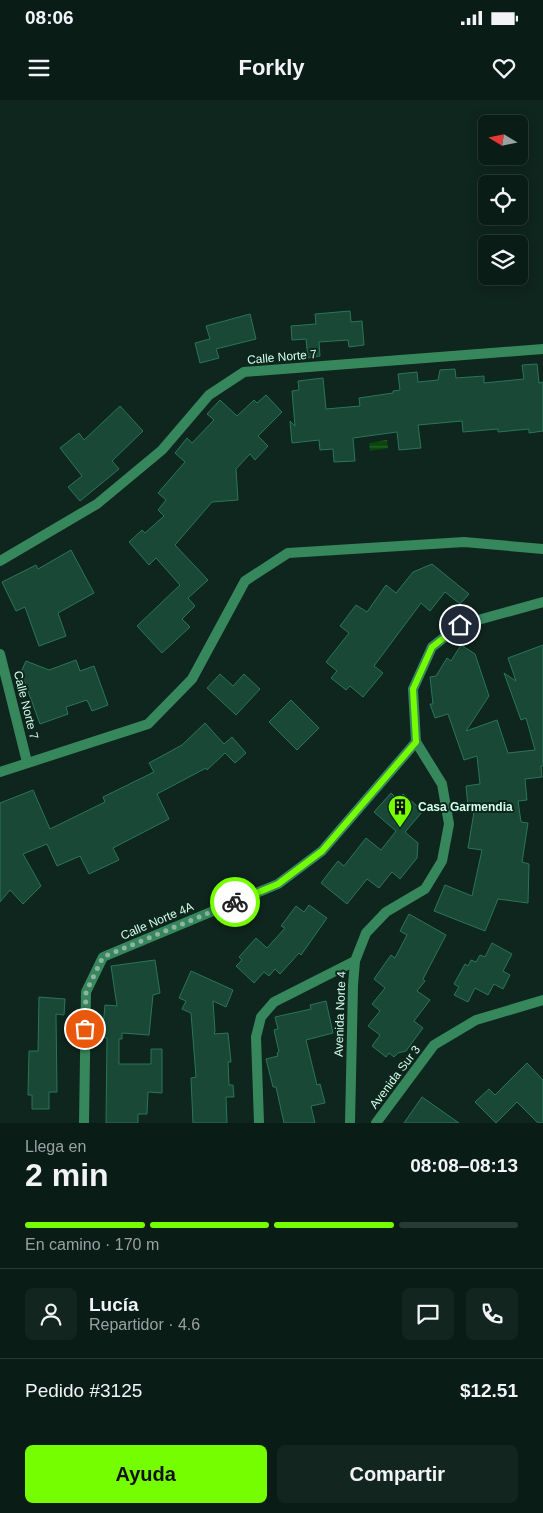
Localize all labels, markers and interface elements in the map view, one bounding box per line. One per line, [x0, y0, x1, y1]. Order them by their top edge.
text: 08:06 [25, 7, 74, 28]
icon: menu [25, 54, 53, 82]
icon: heart [490, 54, 518, 82]
text: Forkly [238, 55, 305, 80]
north arrow [478, 115, 528, 165]
map controls [478, 115, 528, 285]
button: locate [478, 175, 528, 225]
button: layers [478, 235, 528, 285]
street label: Calle Norte 7 [247, 347, 318, 367]
pin [439, 604, 481, 646]
icon: home [446, 611, 474, 639]
street label: Calle Norte 7 [11, 669, 41, 741]
building icon: Casa Garmendia [387, 794, 413, 828]
place label: Casa Garmendia [418, 800, 513, 814]
courier [210, 877, 260, 927]
icon: bike [221, 888, 249, 916]
street label: Calle Norte 4A [118, 899, 196, 943]
street label: Avenida Norte 4 [332, 971, 349, 1057]
pin [64, 1008, 106, 1050]
icon: bag [71, 1015, 99, 1043]
street label: Avenida Sur 3 [367, 1043, 423, 1111]
text: Llega en [25, 1138, 86, 1155]
text: 08:08–08:13 [410, 1155, 518, 1176]
text: 2 min [25, 1157, 109, 1193]
text: En camino · 170 m [25, 1236, 159, 1253]
button: person [25, 1288, 77, 1340]
button: chat [402, 1288, 454, 1340]
button: phone [466, 1288, 518, 1340]
text: Lucía [89, 1294, 139, 1315]
text: Repartidor · 4.6 [89, 1316, 200, 1333]
text: Pedido #3125 [25, 1380, 142, 1401]
text: $12.51 [460, 1380, 518, 1401]
button: Ayuda [25, 1445, 267, 1503]
button: Compartir [277, 1445, 518, 1503]

